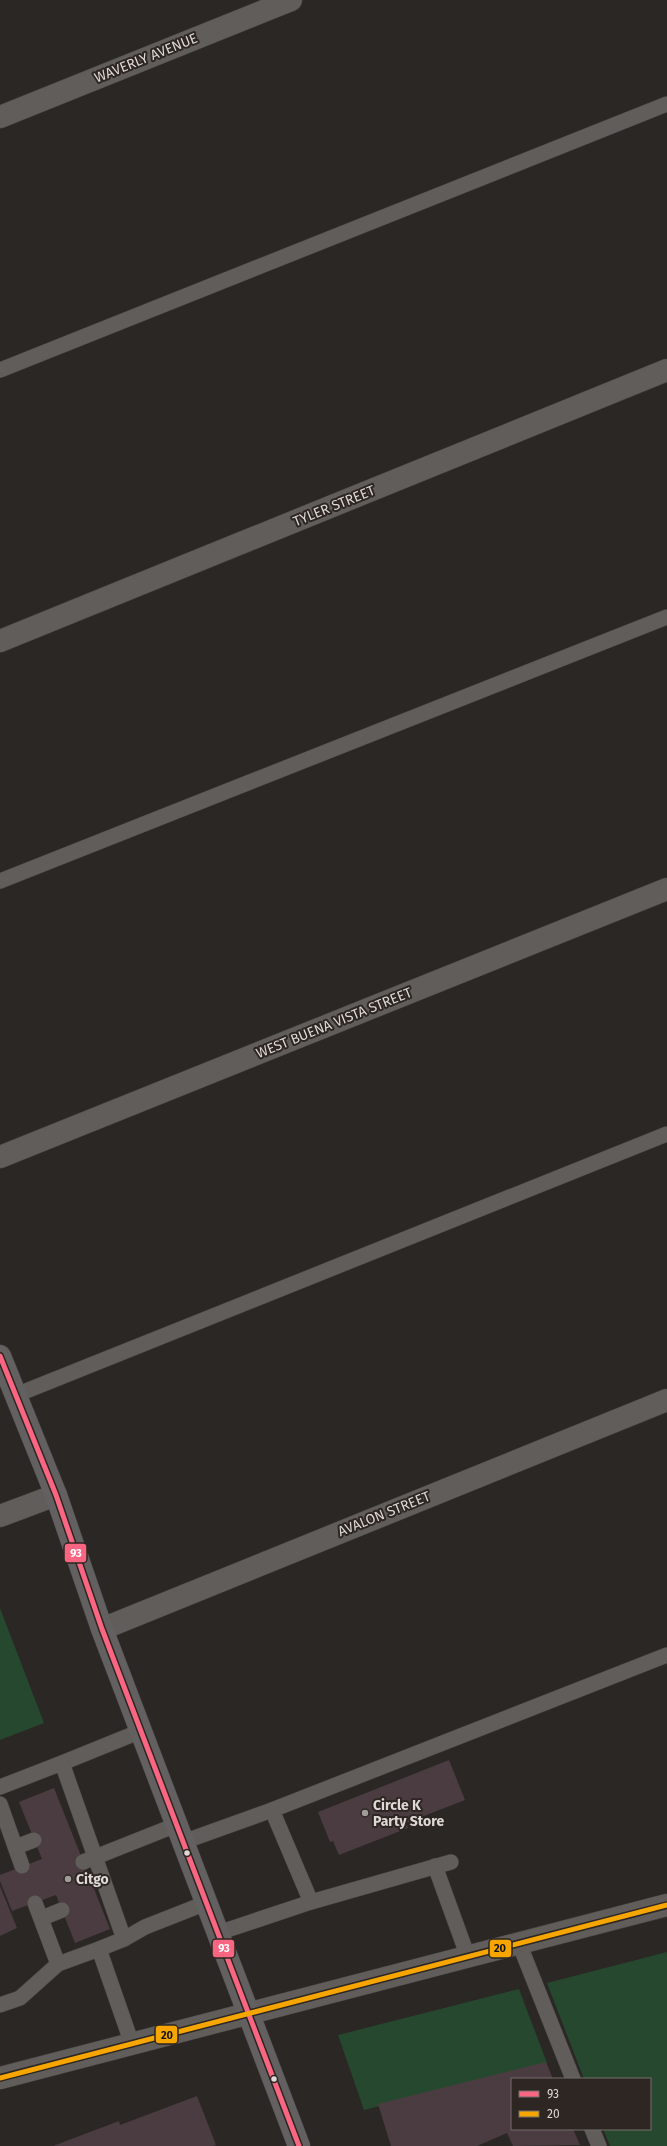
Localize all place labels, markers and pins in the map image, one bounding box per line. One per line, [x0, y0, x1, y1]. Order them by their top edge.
place label: Circle K Party Store [373, 1797, 444, 1830]
marker: Circle K Party Store [360, 1808, 370, 1818]
unlabelled marker [182, 1848, 192, 1858]
place label: Citgo [76, 1871, 109, 1888]
marker: Citgo [63, 1874, 73, 1884]
unlabelled marker [269, 2074, 279, 2084]

